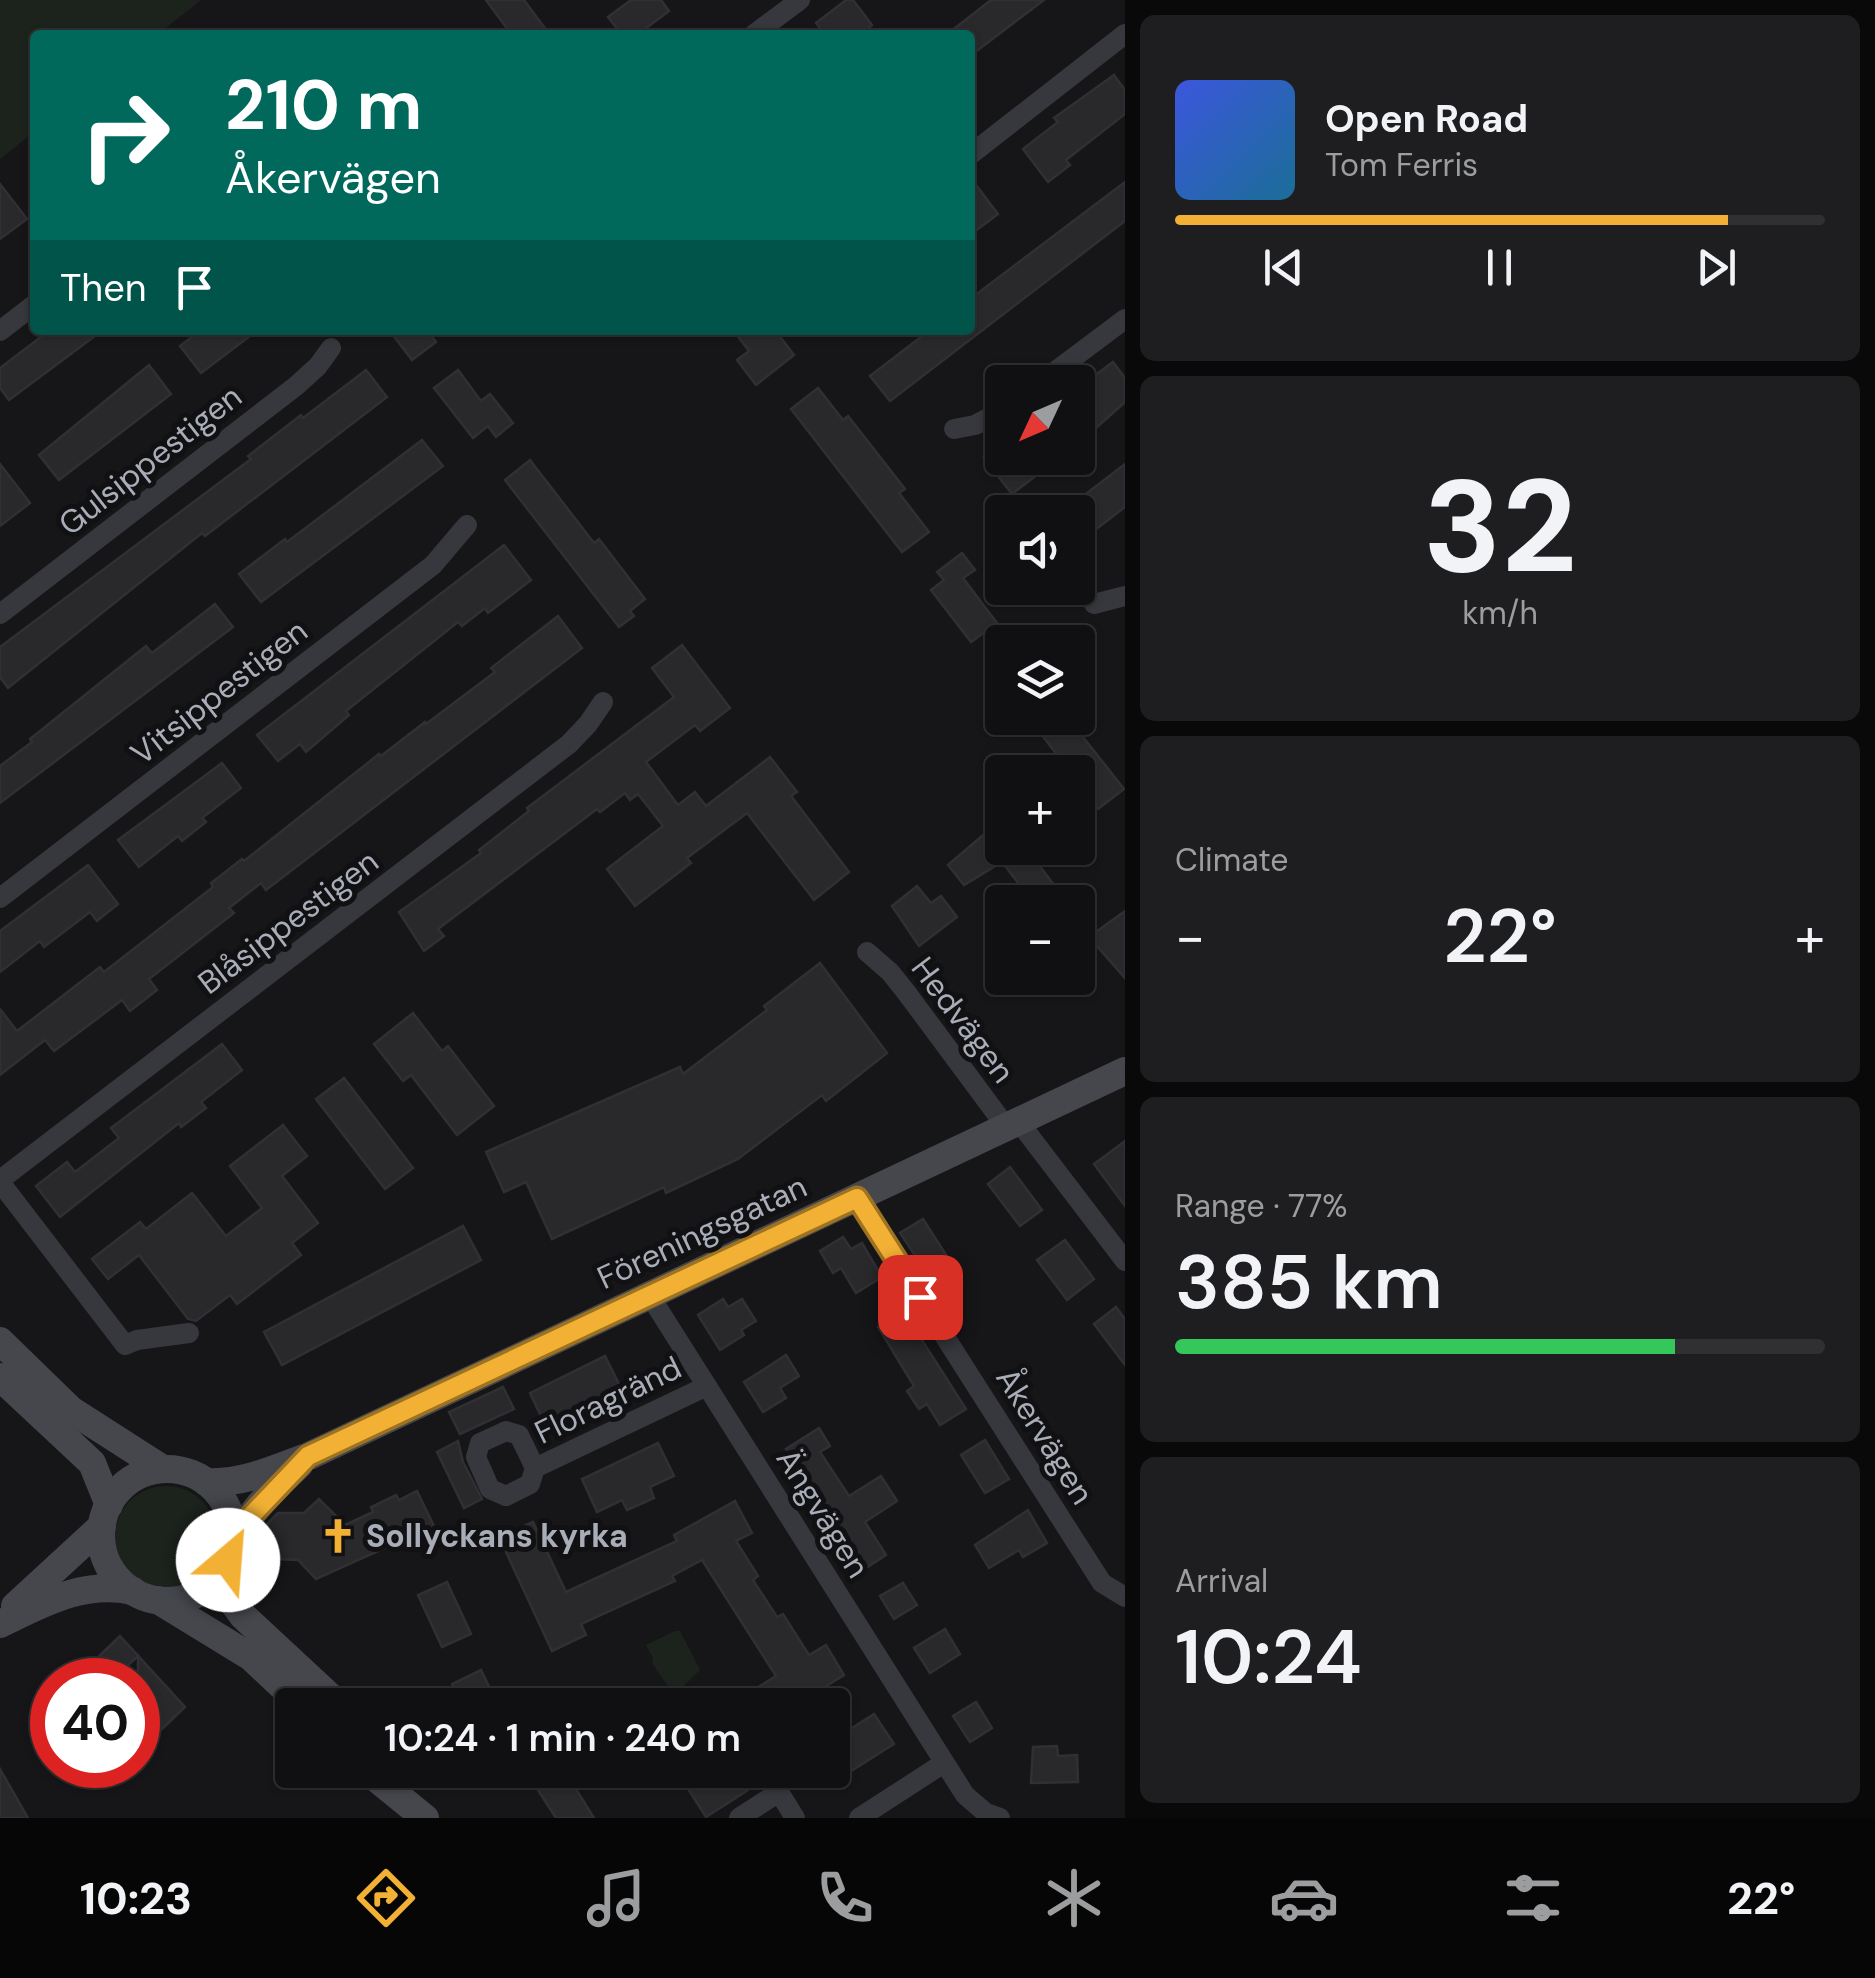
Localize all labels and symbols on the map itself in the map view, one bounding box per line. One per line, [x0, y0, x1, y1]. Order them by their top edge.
north arrow [985, 365, 1095, 475]
street label: Gulsippestigen [50, 375, 250, 545]
street label: Vitsippestigen [122, 610, 316, 774]
street label: Blåsippestigen [189, 840, 387, 1004]
street label: Hedvägen [902, 949, 1024, 1091]
street label: Föreningsgatan [591, 1165, 813, 1299]
pin [878, 1255, 963, 1340]
street label: Floragränd [528, 1346, 688, 1454]
street label: Åkervägen [987, 1359, 1104, 1512]
street label: Ängvägen [767, 1440, 879, 1586]
position arrow [176, 1508, 280, 1612]
place label: Sollyckans kyrka [366, 1515, 628, 1557]
church icon: Sollyckans kyrka [319, 1517, 357, 1555]
speed limit sign: 40 [30, 1658, 160, 1788]

